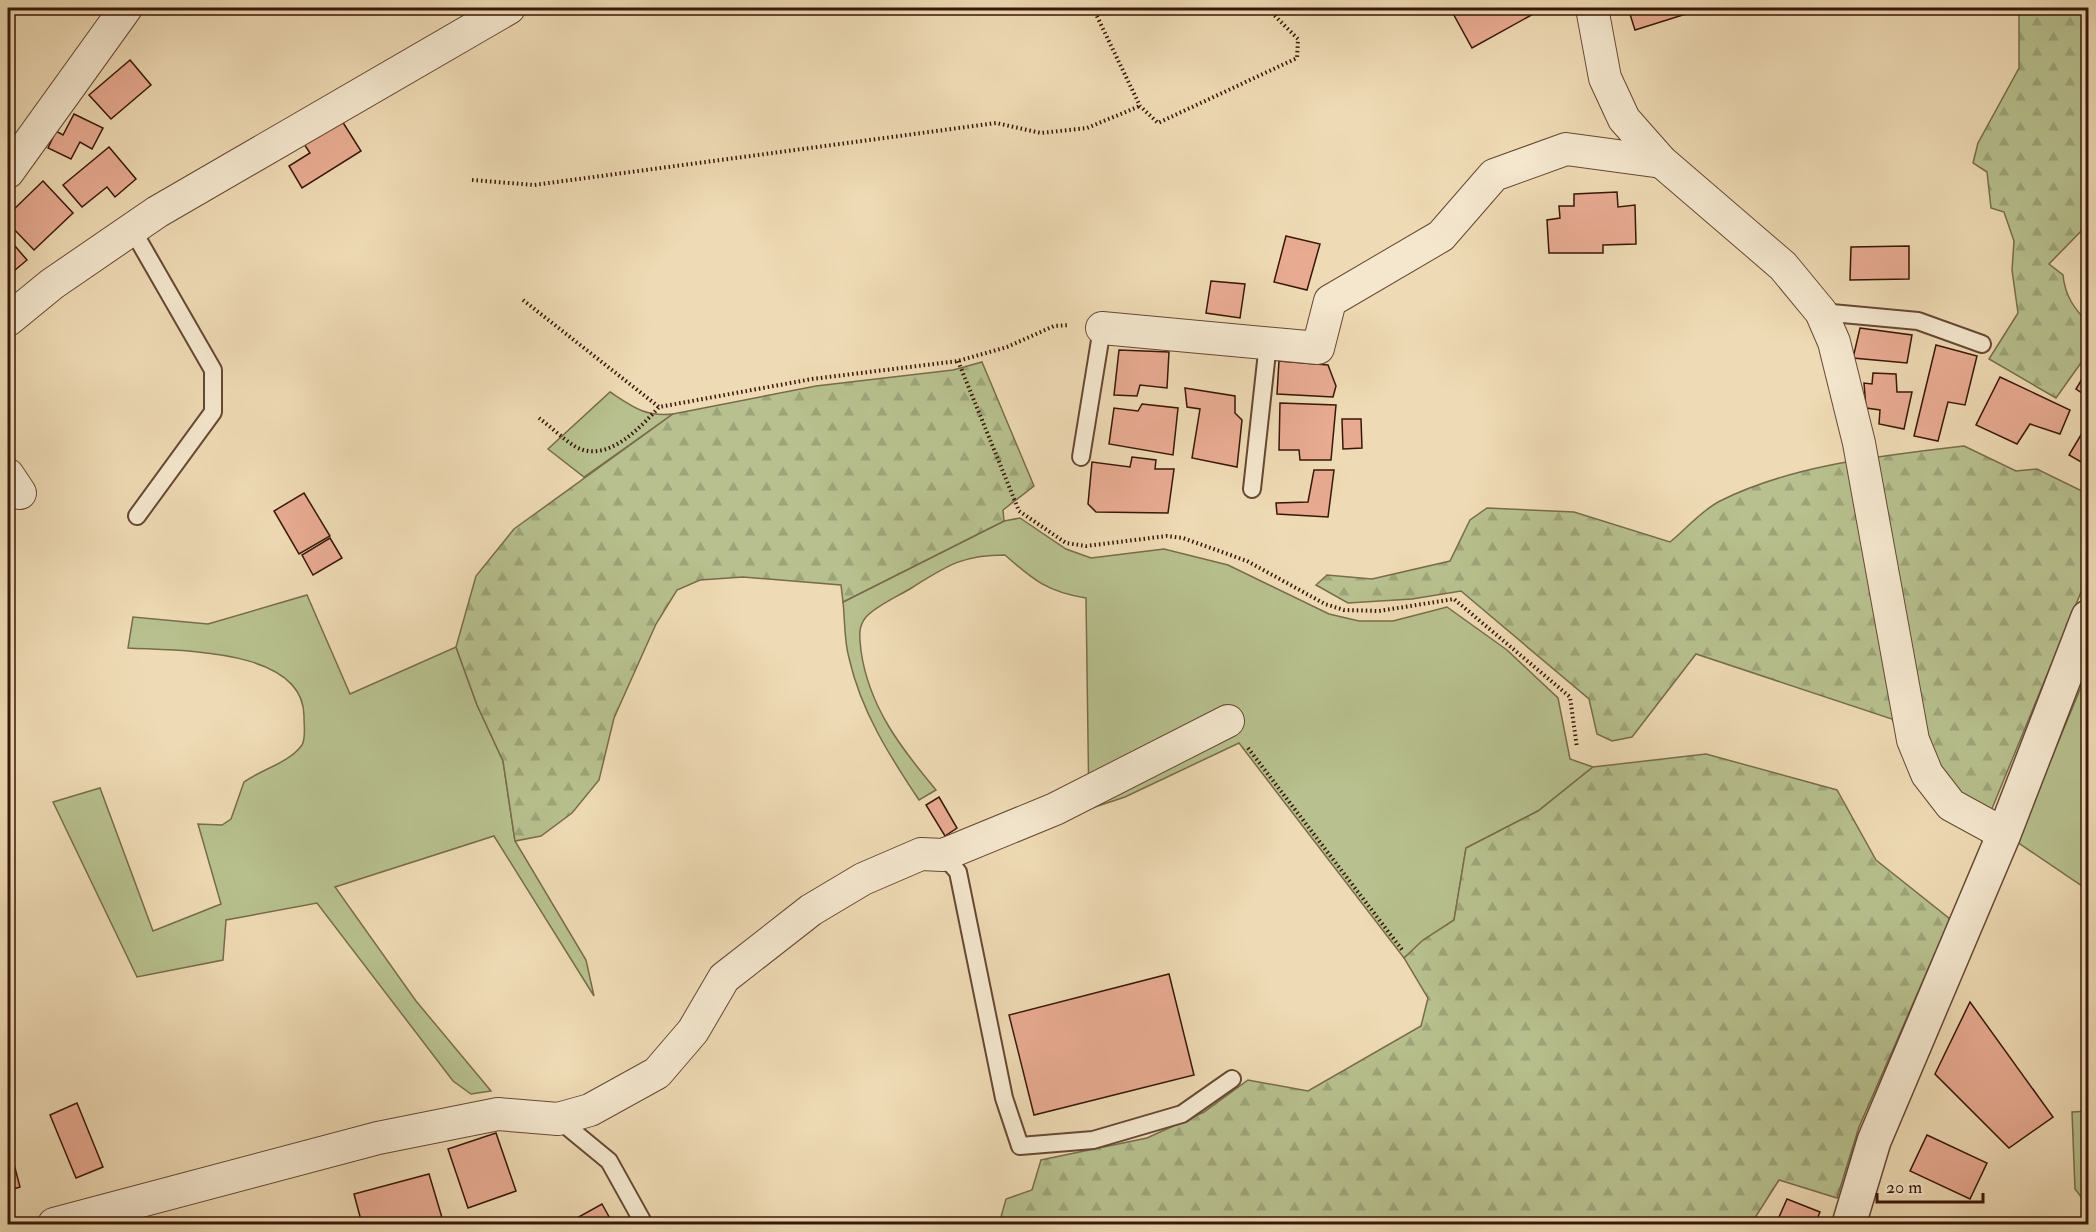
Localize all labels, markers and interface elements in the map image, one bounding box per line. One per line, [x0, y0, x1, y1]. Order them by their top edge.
scale bar [1877, 1166, 1984, 1204]
text: 20 m [1886, 1176, 1922, 1199]

